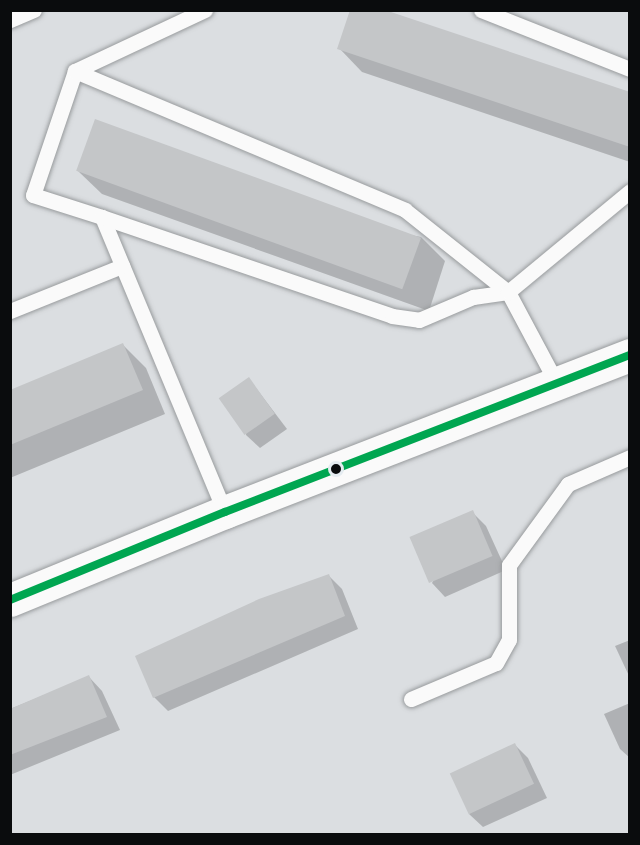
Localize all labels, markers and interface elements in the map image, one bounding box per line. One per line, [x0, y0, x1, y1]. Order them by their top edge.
unlabelled marker [330, 463, 342, 475]

